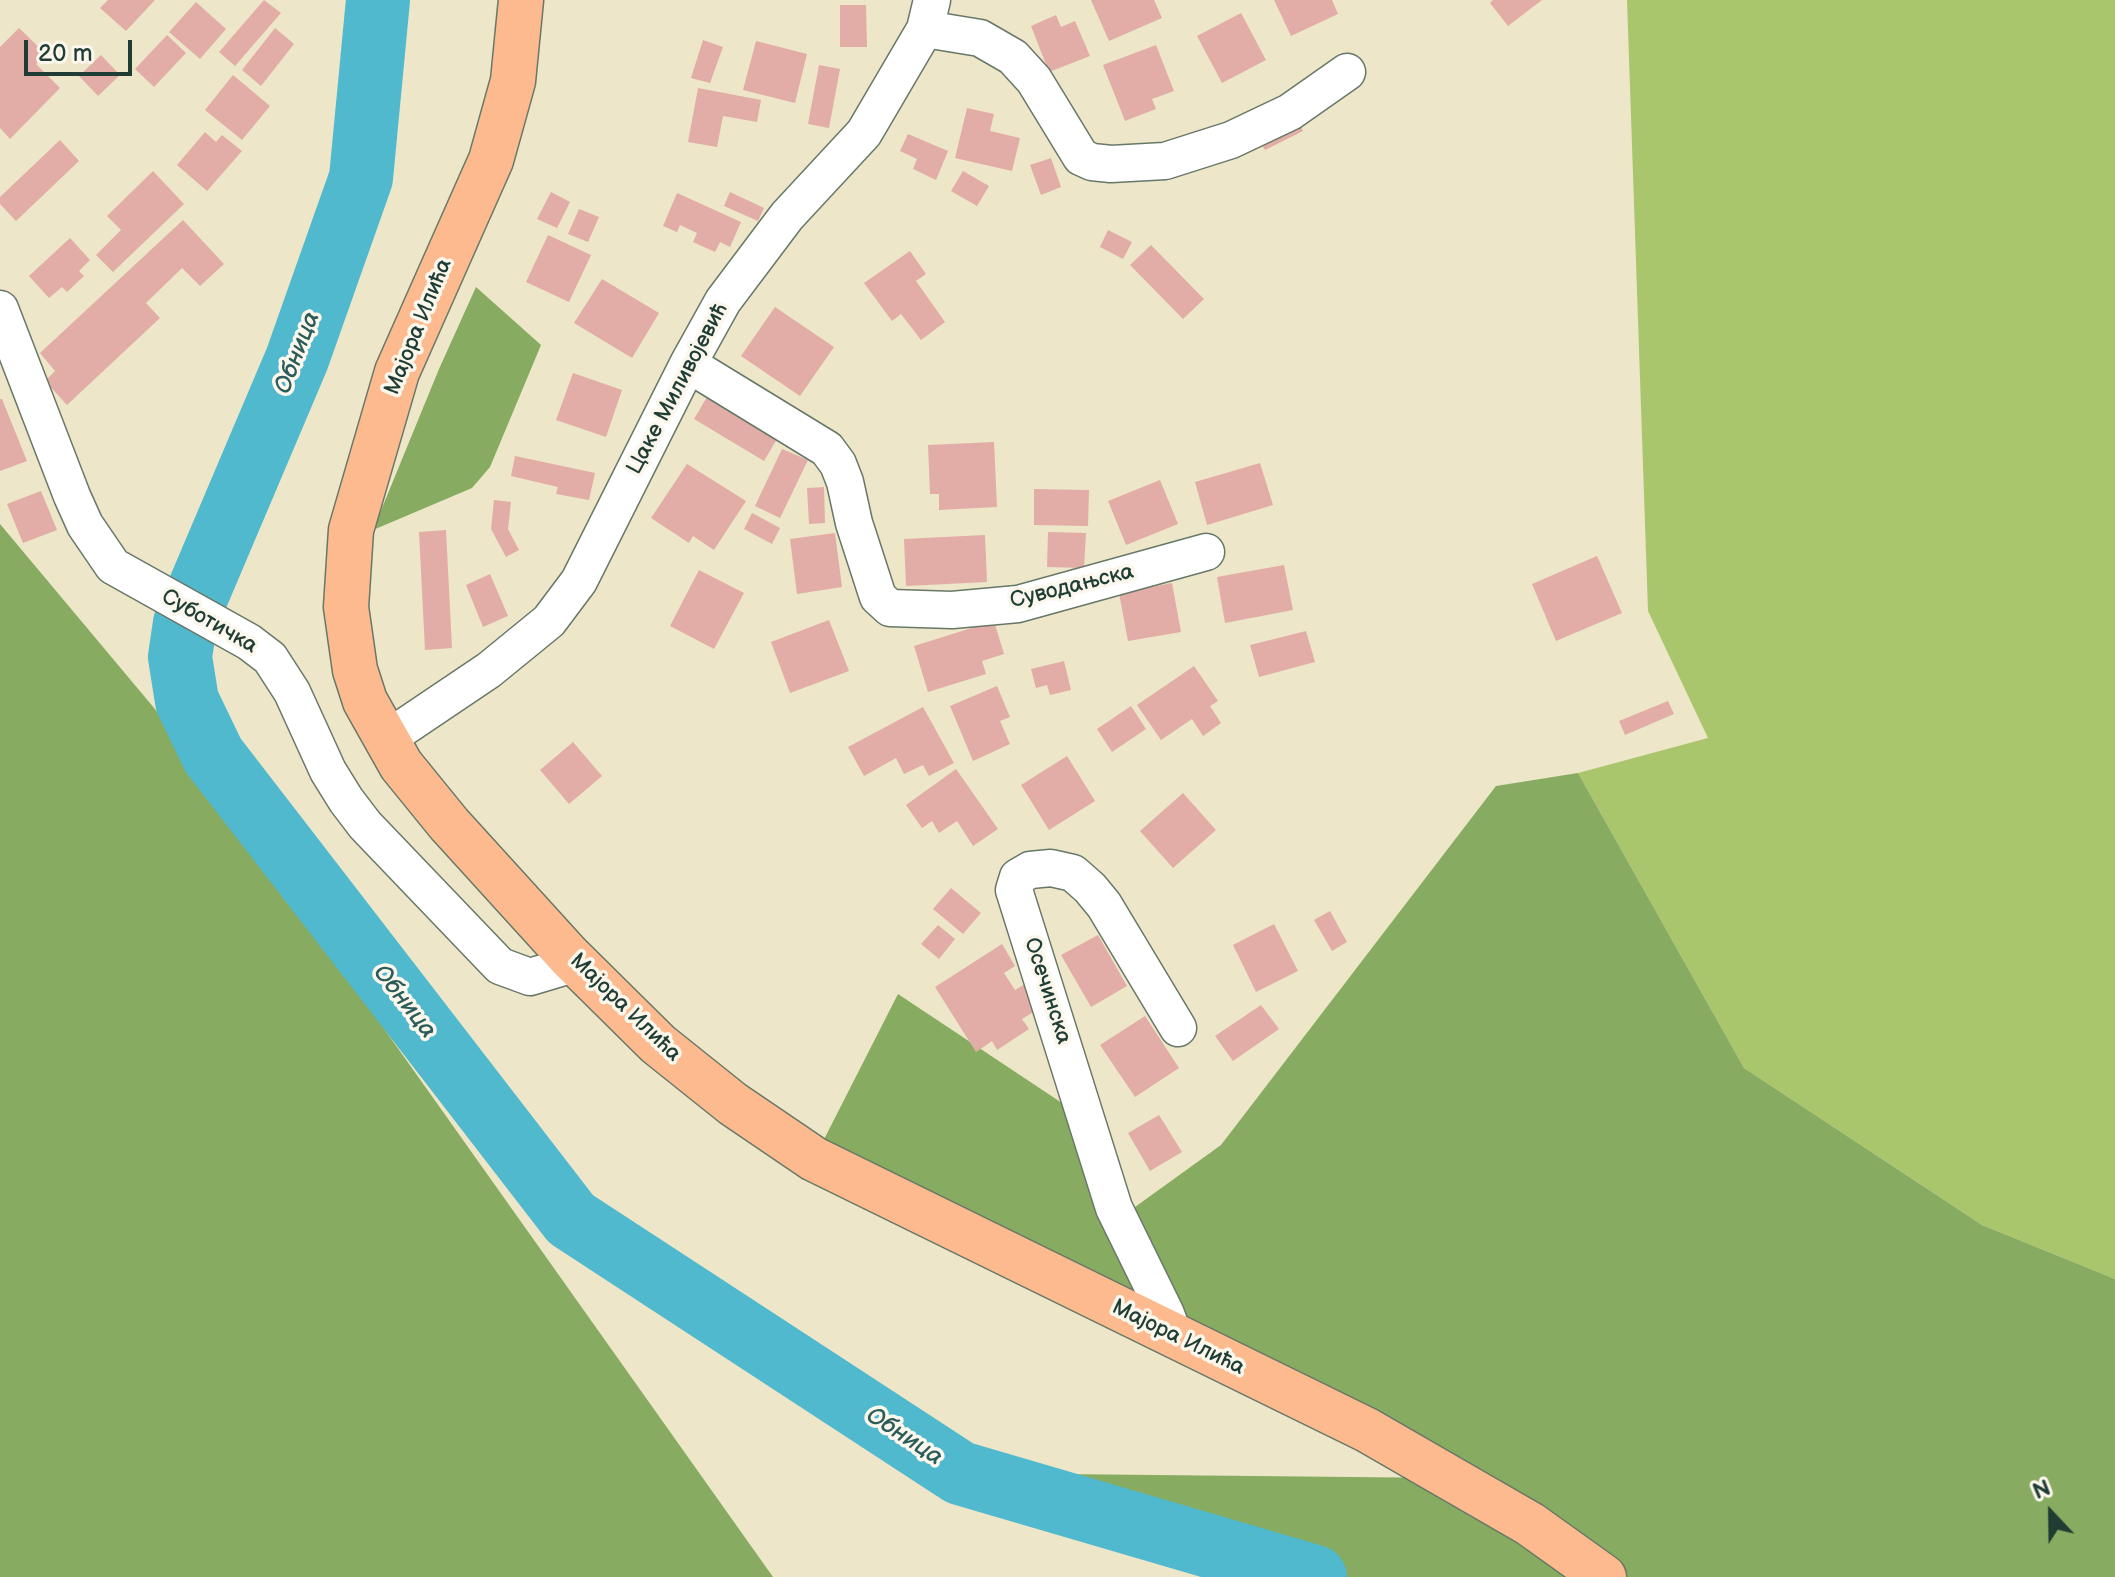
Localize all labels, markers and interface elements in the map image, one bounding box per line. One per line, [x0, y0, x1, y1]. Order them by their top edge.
scale bar [28, 24, 136, 74]
text: 20 m [38, 39, 93, 68]
street label: Мајора Илића [380, 255, 458, 399]
street label: Цаке Миливојевић [622, 299, 734, 479]
water label: Обница [269, 308, 327, 398]
street label: Суводањска [1008, 559, 1136, 615]
street label: Суботичка [156, 584, 262, 660]
street label: Осечинска [1017, 935, 1077, 1047]
street label: Мајора Илића [564, 948, 686, 1068]
water label: Обница [366, 959, 442, 1045]
street label: Мајора Илића [1107, 1295, 1249, 1381]
water label: Обница [860, 1402, 948, 1472]
north arrow [2011, 1473, 2091, 1553]
text: N [2029, 1475, 2055, 1506]

